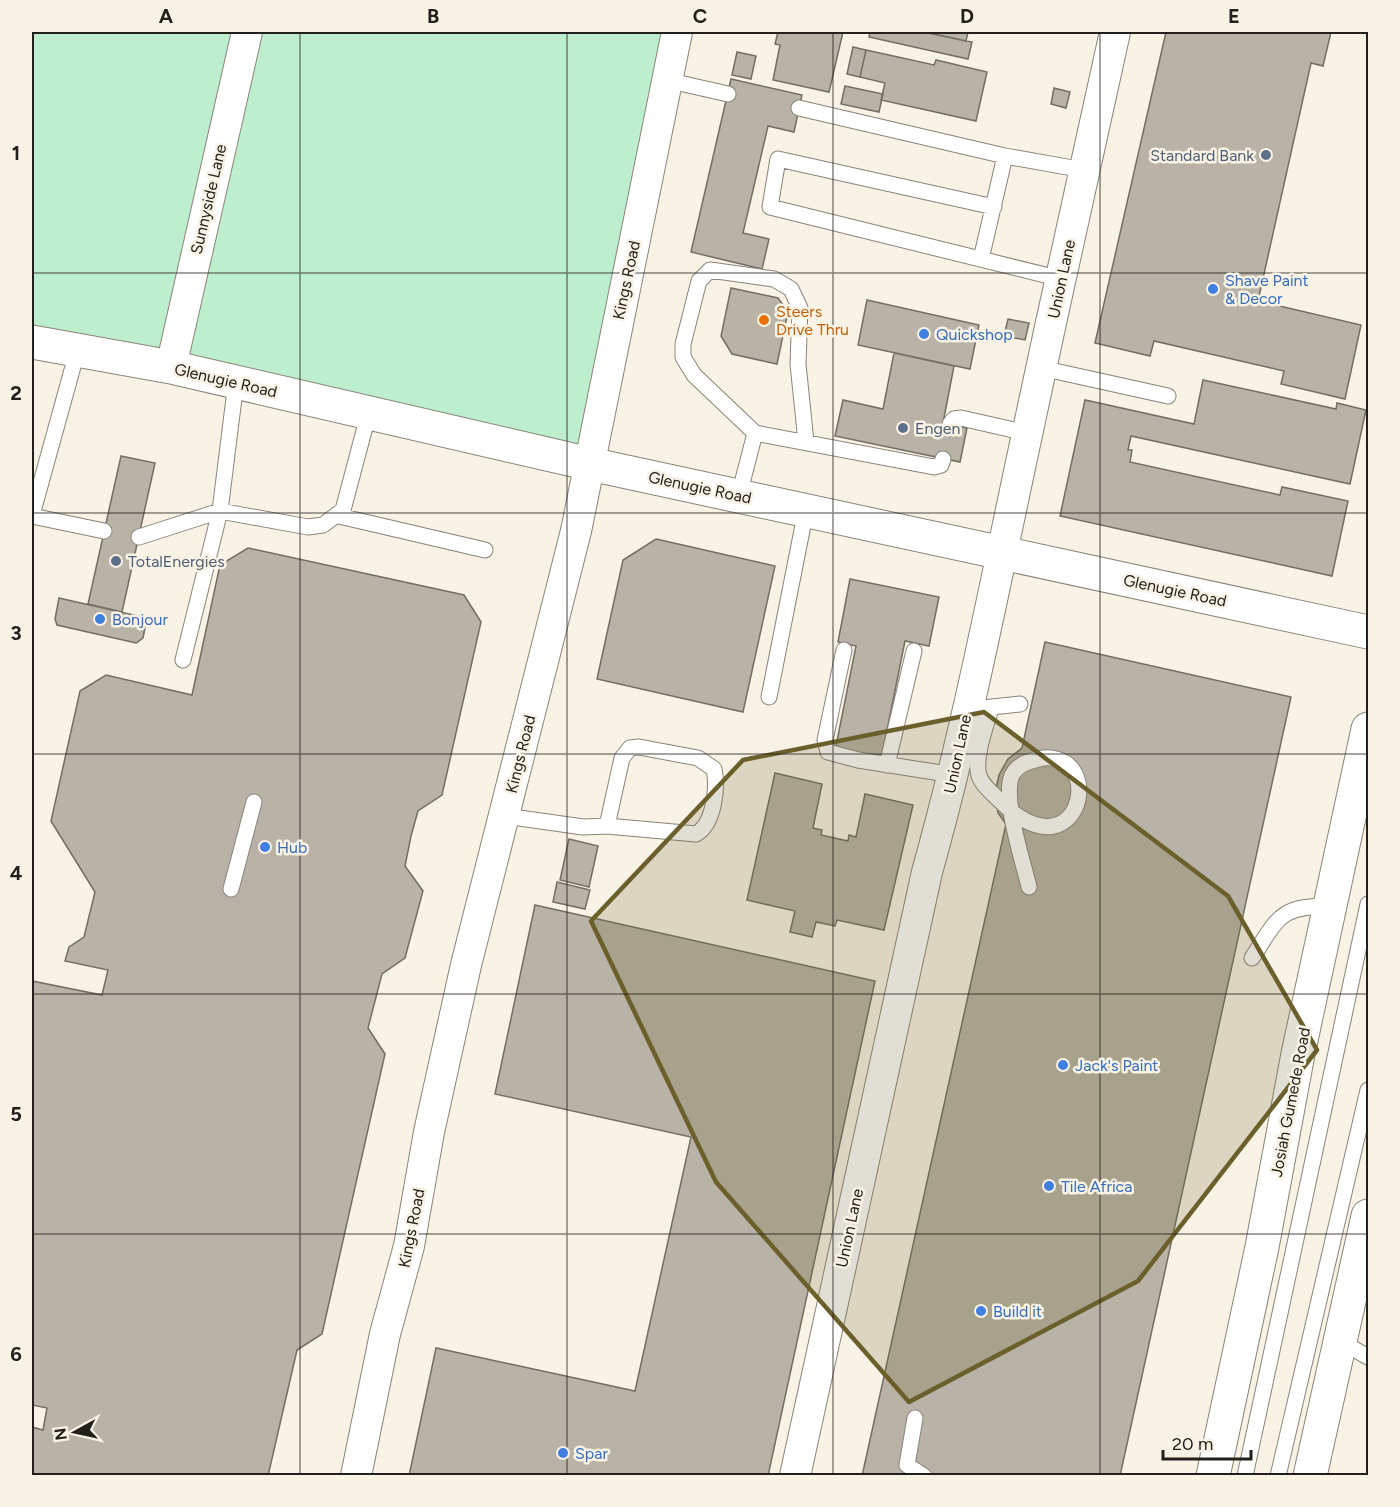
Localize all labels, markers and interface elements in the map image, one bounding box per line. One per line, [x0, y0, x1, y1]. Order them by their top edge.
text: A [159, 4, 174, 28]
text: B [427, 4, 439, 28]
text: C [693, 4, 707, 28]
text: D [960, 4, 974, 28]
text: E [1228, 4, 1240, 28]
text: 1 [12, 141, 20, 165]
street label: Sunnyside Lane [187, 142, 230, 256]
place label: Standard Bank [1150, 146, 1254, 165]
marker: Standard Bank [1259, 148, 1273, 162]
street label: Union Lane [1044, 238, 1079, 320]
street label: Kings Road [609, 239, 644, 321]
place label: Shave Paint & Decor [1225, 271, 1309, 308]
marker: Shave Paint & Decor [1206, 282, 1220, 296]
place label: Steers Drive Thru [776, 302, 849, 339]
marker: Steers Drive Thru [757, 313, 771, 327]
place label: Quickshop [936, 325, 1013, 344]
marker: Quickshop [917, 327, 931, 341]
street label: Glenugie Road [173, 359, 279, 402]
text: 2 [10, 381, 22, 405]
place label: Engen [915, 419, 961, 438]
marker: Engen [896, 421, 910, 435]
street label: Glenugie Road [647, 467, 753, 508]
place label: TotalEnergies [128, 552, 225, 571]
marker: TotalEnergies [109, 554, 123, 568]
street label: Glenugie Road [1122, 570, 1228, 611]
place label: Bonjour [112, 610, 168, 629]
marker: Bonjour [93, 612, 107, 626]
text: 3 [10, 621, 22, 645]
street label: Kings Road [502, 713, 539, 795]
street label: Union Lane [940, 713, 975, 795]
place label: Hub [277, 838, 307, 857]
marker: Hub [258, 840, 272, 854]
text: 4 [10, 861, 23, 885]
street label: Josiah Gumede Road [1267, 1026, 1314, 1179]
place label: Jack's Paint [1075, 1056, 1158, 1075]
marker: Jack's Paint [1056, 1058, 1070, 1072]
text: 5 [10, 1102, 22, 1126]
place label: Tile Africa [1061, 1177, 1132, 1196]
marker: Tile Africa [1042, 1179, 1056, 1193]
street label: Kings Road [395, 1187, 428, 1269]
street label: Union Lane [832, 1187, 867, 1269]
place label: Build it [993, 1302, 1042, 1321]
marker: Build it [974, 1304, 988, 1318]
text: 6 [10, 1342, 22, 1366]
north arrow [45, 1402, 105, 1462]
scale bar [1163, 1423, 1252, 1461]
text: N [50, 1427, 71, 1441]
text: 20 m [1172, 1433, 1213, 1455]
place label: Spar [575, 1444, 608, 1463]
marker: Spar [556, 1446, 570, 1460]

